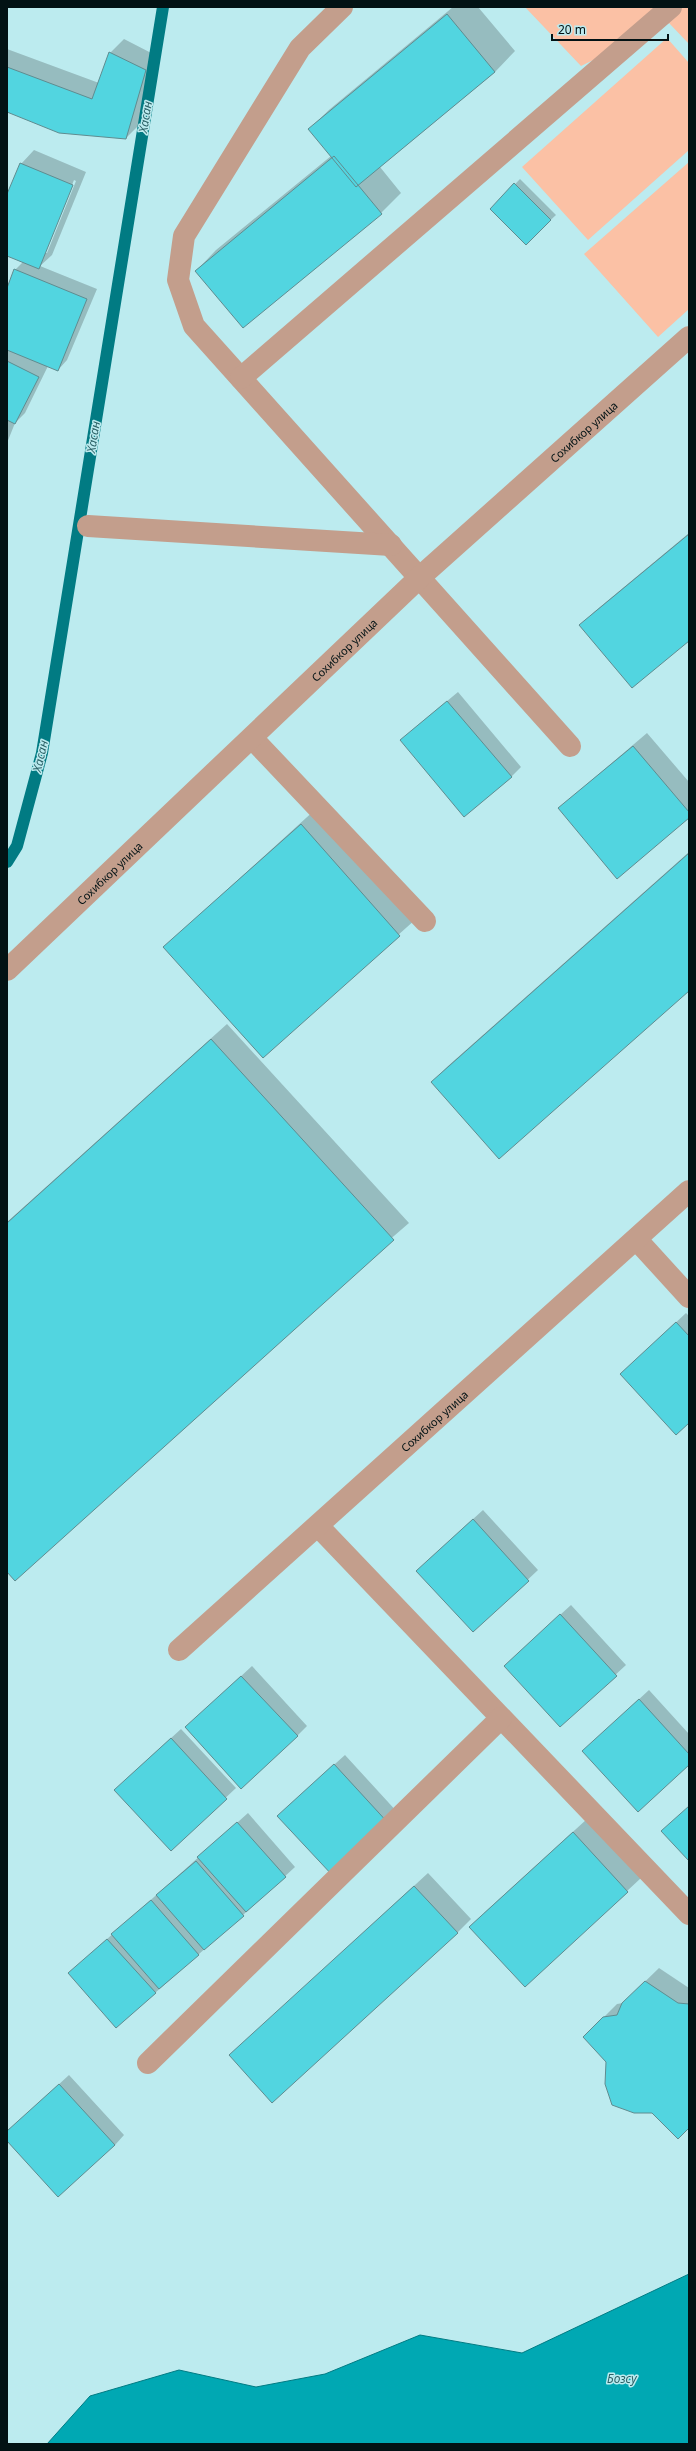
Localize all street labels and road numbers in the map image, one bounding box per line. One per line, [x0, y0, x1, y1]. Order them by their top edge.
street label: Сохибкор улица [547, 397, 620, 465]
street label: Сохибкор улица [308, 615, 380, 684]
street label: Сохибкор улица [73, 838, 145, 908]
street label: Сохибкор улица [397, 1386, 471, 1455]

